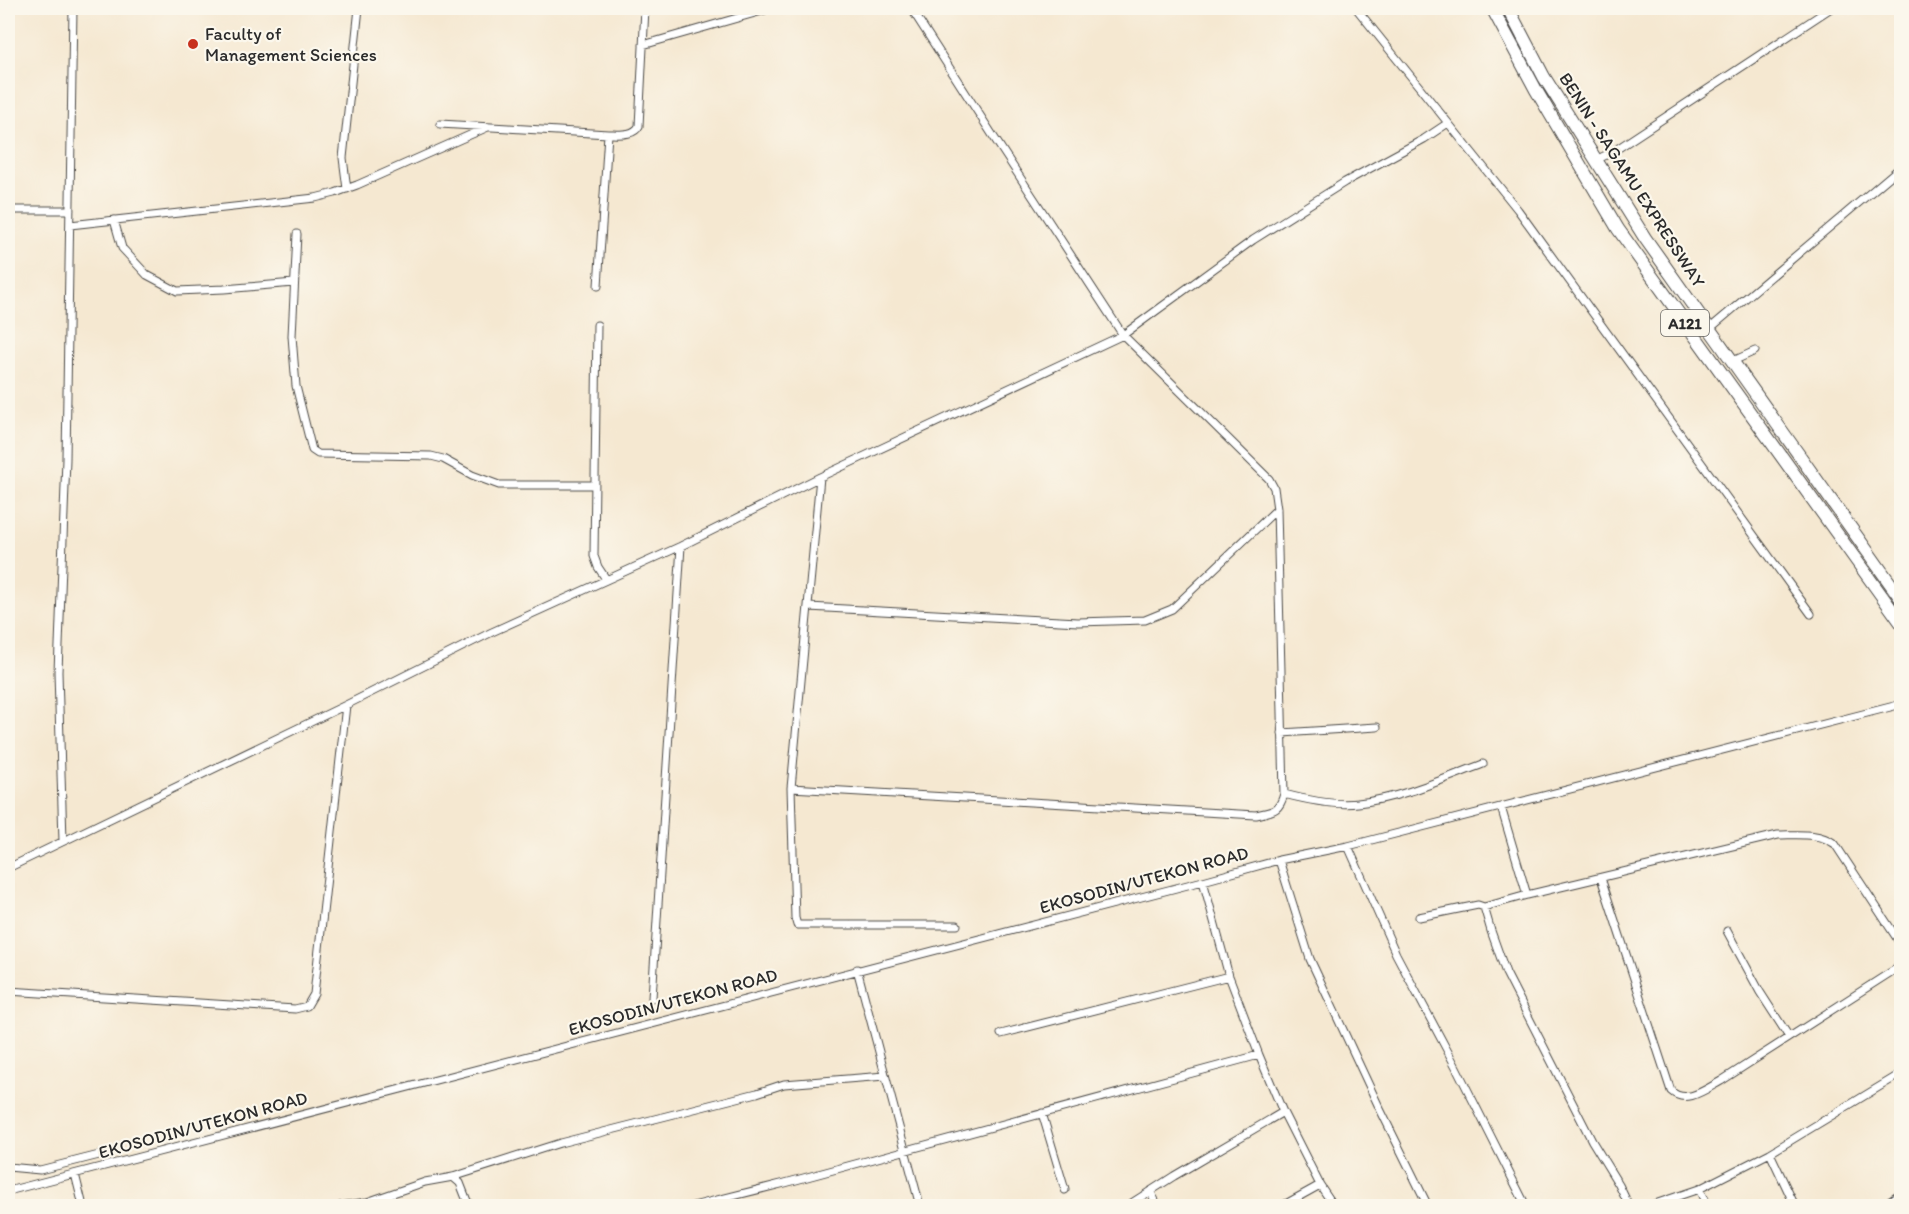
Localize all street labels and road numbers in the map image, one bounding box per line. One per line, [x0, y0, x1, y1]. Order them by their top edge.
street label: BENIN - SAGAMU EXPRESSWAY [1554, 68, 1710, 292]
road number: A121 [1661, 310, 1709, 336]
street label: EKOSODIN/UTEKON ROAD [1037, 842, 1251, 918]
street label: EKOSODIN/UTEKON ROAD [566, 964, 780, 1040]
street label: EKOSODIN/UTEKON ROAD [96, 1087, 310, 1163]

